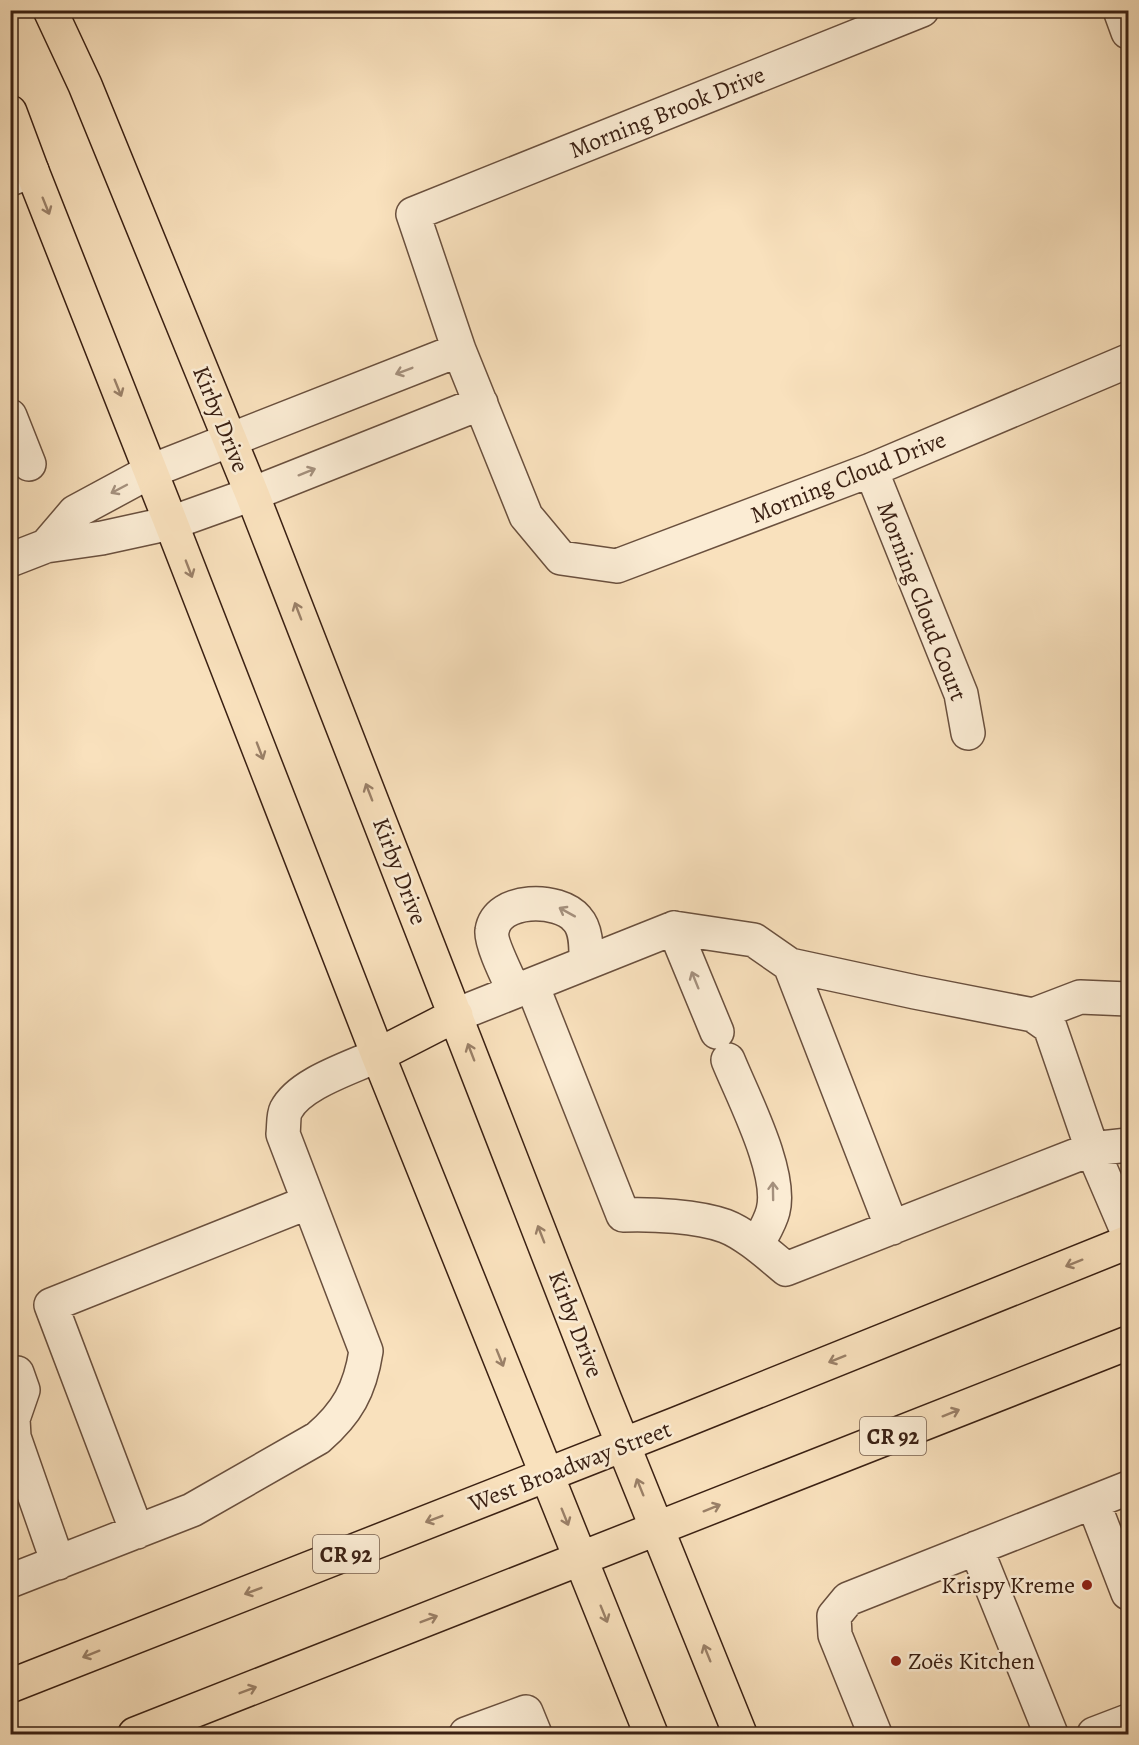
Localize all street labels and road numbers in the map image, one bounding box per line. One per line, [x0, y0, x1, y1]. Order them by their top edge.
street label: Morning Brook Drive [564, 58, 770, 166]
street label: Kirby Drive [185, 361, 257, 477]
street label: Morning Cloud Drive [745, 423, 951, 531]
street label: Morning Cloud Court [869, 497, 975, 705]
street label: Kirby Drive [365, 813, 435, 929]
street label: Kirby Drive [541, 1266, 611, 1382]
street label: West Broadway Street [463, 1413, 676, 1520]
road number: CR 92 [860, 1417, 926, 1455]
road number: CR 92 [313, 1535, 379, 1573]

